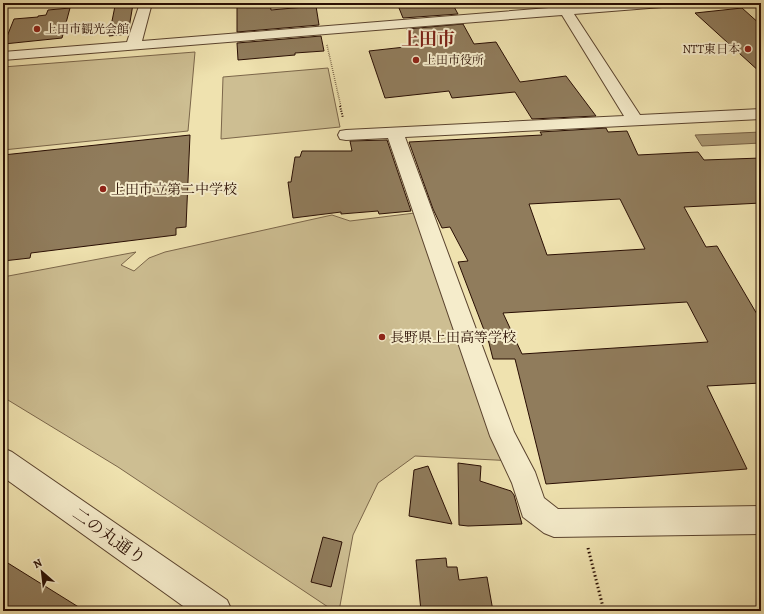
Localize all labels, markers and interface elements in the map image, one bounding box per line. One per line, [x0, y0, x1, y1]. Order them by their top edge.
place label: 上田市観光会館 [45, 21, 129, 37]
marker: 上田市観光会館 [32, 24, 42, 34]
district label: 上田市 [401, 27, 455, 51]
place label: NTT東日本 [682, 41, 740, 57]
marker: NTT東日本 [743, 44, 753, 54]
place label: 上田市役所 [424, 52, 484, 68]
marker: 上田市役所 [411, 55, 421, 65]
place label: 上田市立第二中学校 [111, 180, 237, 199]
marker: 上田市立第二中学校 [98, 184, 108, 194]
place label: 長野県上田高等学校 [390, 328, 516, 347]
marker: 長野県上田高等学校 [377, 332, 387, 342]
street label: 二の丸通り [68, 502, 150, 570]
north arrow [22, 552, 62, 592]
text: N [30, 555, 45, 572]

